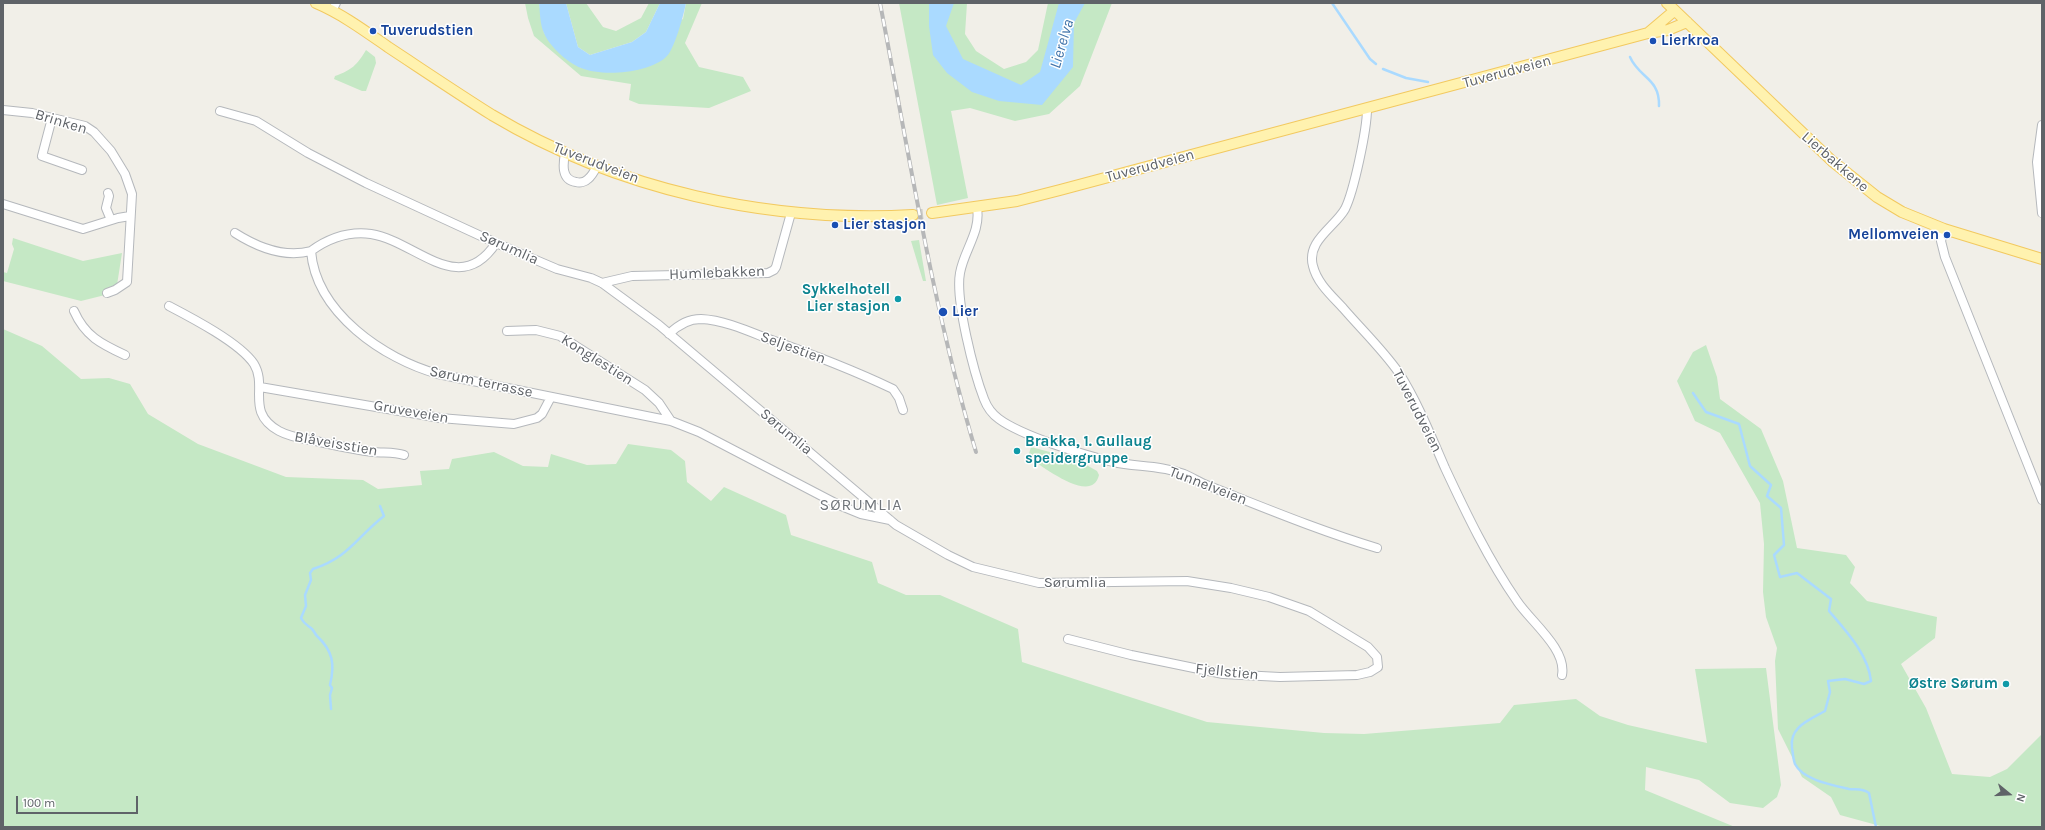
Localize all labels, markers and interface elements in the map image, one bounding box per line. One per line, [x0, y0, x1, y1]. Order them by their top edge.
water label: Lierelva [1046, 17, 1078, 71]
place label: Tuverudstien [381, 22, 473, 40]
marker: Tuverudstien [368, 26, 378, 36]
place label: Lierkroa [1661, 32, 1719, 50]
marker: Lierkroa [1648, 36, 1658, 46]
street label: Tuverudveien [1461, 52, 1553, 92]
street label: Brinken [33, 106, 89, 138]
street label: Lierbakkene [1798, 128, 1872, 196]
street label: Tuverudveien [550, 138, 642, 188]
street label: Tuverudveien [1104, 146, 1196, 186]
place label: Lier stasjon [843, 216, 926, 234]
marker: Lier stasjon [830, 220, 840, 230]
place label: Mellomveien [1848, 226, 1939, 244]
street label: Sørumlia [477, 227, 541, 269]
marker: Mellomveien [1942, 230, 1952, 240]
street label: Humlebakken [669, 262, 765, 284]
place label: Sykkelhotell Lier stasjon [802, 281, 890, 316]
marker: Sykkelhotell Lier stasjon [893, 294, 903, 304]
place label: Lier [952, 303, 978, 321]
marker: Lier [937, 306, 949, 318]
street label: Seljestien [758, 328, 828, 368]
street label: Konglestien [558, 331, 636, 389]
street label: Sørum terrasse [428, 362, 534, 402]
street label: Tuverudveien [1388, 367, 1446, 455]
street label: Gruveveien [372, 397, 450, 427]
street label: Sørumlia [756, 405, 816, 459]
street label: Blåveisstien [293, 428, 379, 460]
place label: Brakka, 1. Gullaug speidergruppe [1025, 433, 1151, 468]
marker: Brakka, 1. Gullaug speidergruppe [1012, 446, 1022, 456]
street label: Tunnelveien [1166, 463, 1250, 509]
district label: SØRUMLIA [820, 495, 902, 515]
street label: Sørumlia [1044, 574, 1106, 592]
street label: Fjellstien [1195, 660, 1259, 684]
place label: Østre Sørum [1909, 675, 1998, 693]
marker: Østre Sørum [2001, 679, 2011, 689]
north arrow [1989, 774, 2029, 814]
scale bar [18, 788, 140, 814]
text: N [2013, 792, 2028, 804]
text: 100 m [23, 796, 55, 810]

